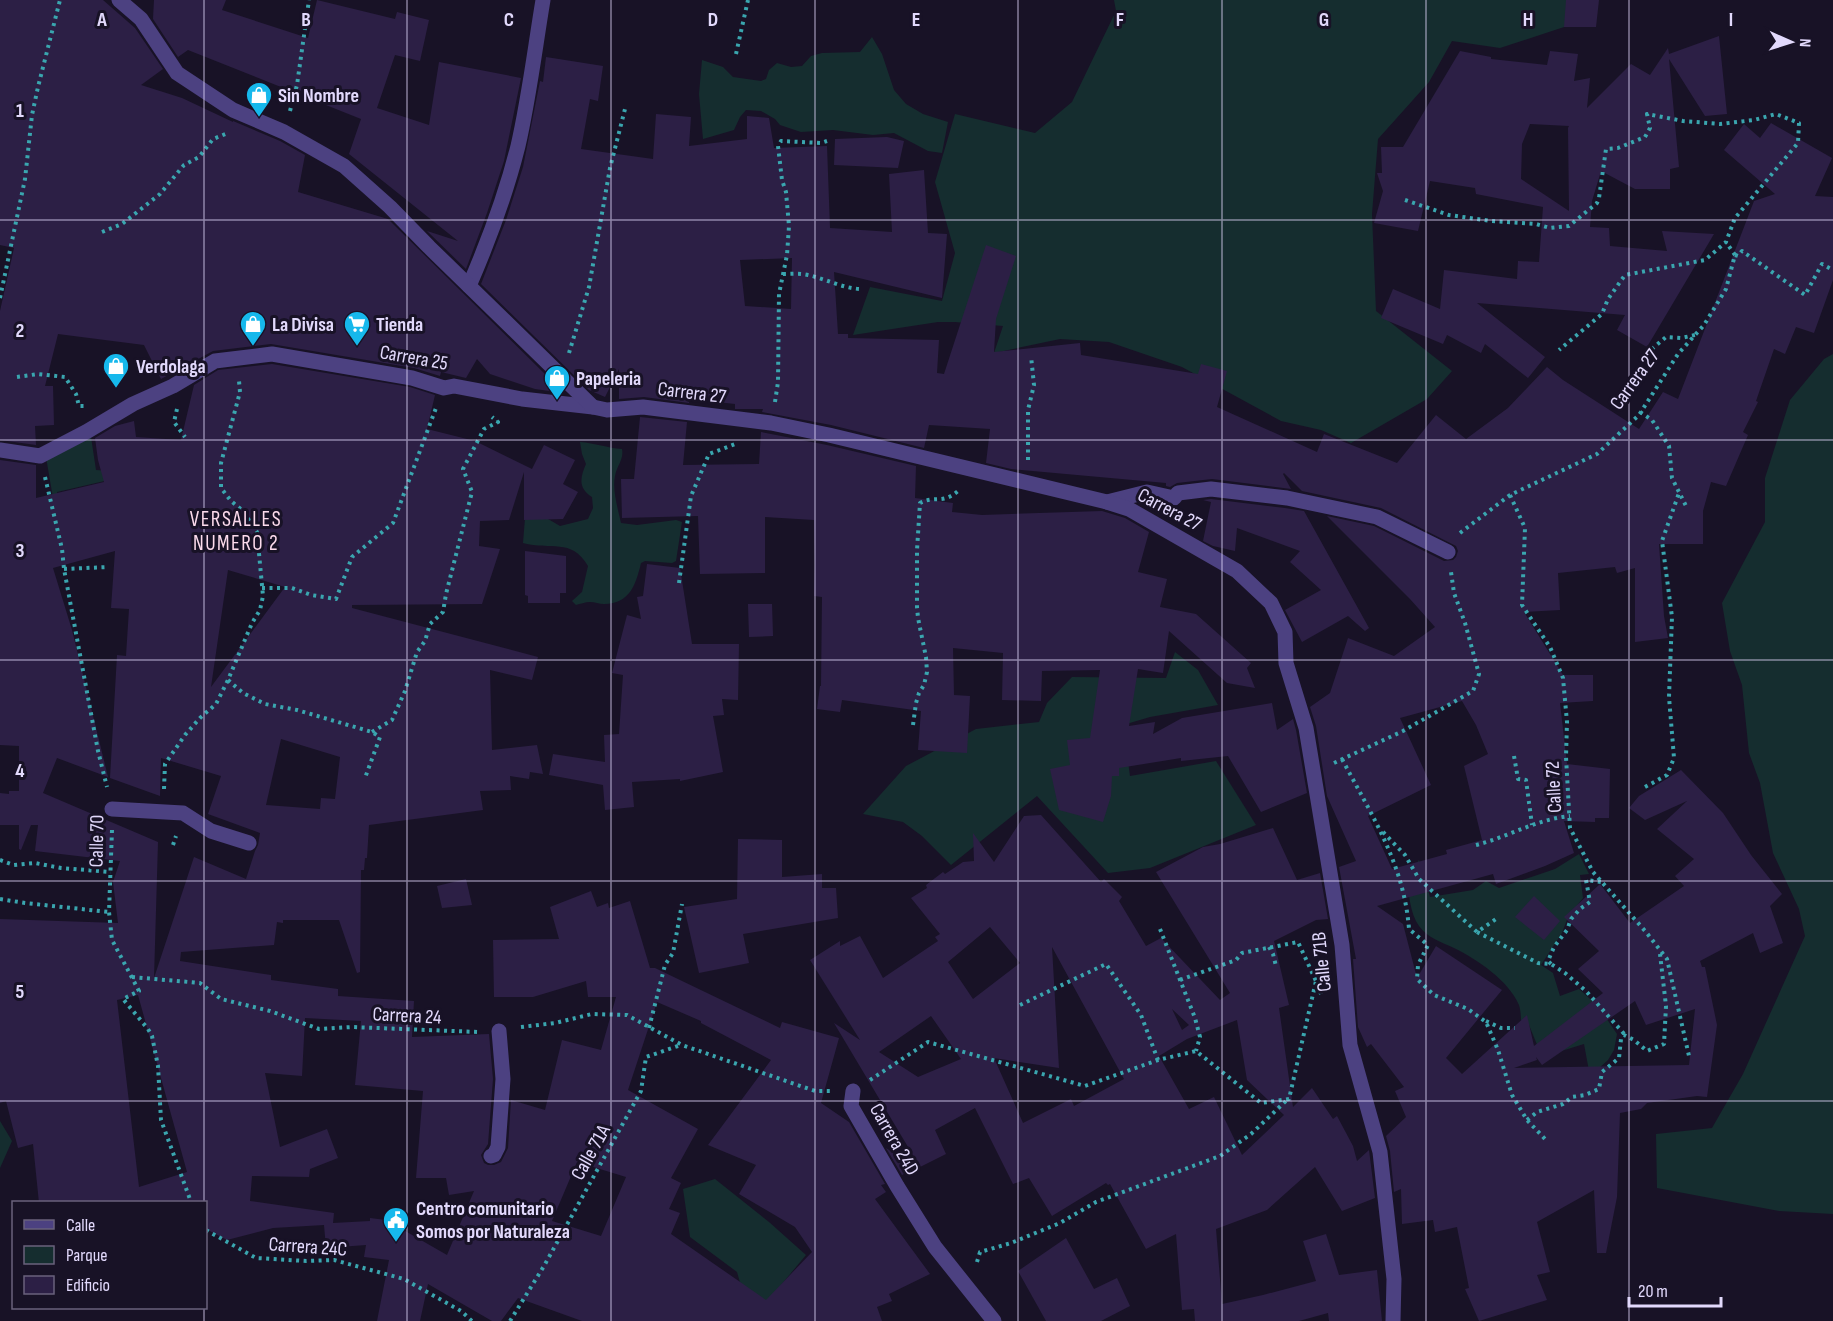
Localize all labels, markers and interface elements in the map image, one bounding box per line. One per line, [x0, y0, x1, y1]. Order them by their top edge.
text: A [96, 8, 107, 32]
text: B [301, 8, 311, 32]
text: C [504, 8, 514, 32]
text: D [708, 8, 718, 32]
text: E [912, 8, 920, 32]
text: F [1116, 8, 1124, 32]
text: G [1319, 8, 1329, 32]
text: H [1523, 8, 1533, 32]
text: I [1729, 8, 1733, 32]
north arrow [1761, 12, 1821, 72]
text: N [1795, 38, 1814, 47]
shop icon: Sin Nombre [244, 80, 274, 118]
place label: Sin Nombre [278, 84, 359, 108]
text: 1 [16, 99, 24, 123]
shop icon: La Divisa [238, 309, 268, 347]
supermarket icon: Tienda [342, 309, 372, 347]
place label: La Divisa [272, 313, 334, 337]
place label: Tienda [376, 313, 423, 337]
text: 2 [16, 319, 24, 343]
street label: Carrera 25 [378, 340, 450, 376]
street label: Carrera 27 [1605, 345, 1665, 414]
shop icon: Verdolaga [101, 351, 131, 389]
place label: Verdolaga [136, 355, 206, 379]
shop icon: Papeleria [542, 363, 572, 401]
place label: Papeleria [576, 367, 641, 391]
street label: Carrera 27 [656, 377, 727, 409]
street label: Carrera 27 [1134, 483, 1206, 537]
district label: VERSALLES NUMERO 2 [190, 507, 282, 556]
text: 3 [16, 539, 25, 563]
text: 4 [15, 759, 25, 783]
street label: Calle 72 [1541, 760, 1567, 814]
street label: Calle 70 [85, 815, 109, 868]
street label: Calle 71B [1307, 931, 1337, 993]
text: 5 [16, 980, 25, 1004]
street label: Carrera 24 [372, 1002, 442, 1030]
street label: Carrera 24D [864, 1099, 924, 1180]
street label: Calle 71A [566, 1120, 616, 1184]
place label: Centro comunitario Somos por Naturaleza [416, 1197, 570, 1244]
legend [12, 1201, 207, 1309]
public building icon: Centro comunitario Somos por Naturaleza [381, 1205, 411, 1243]
text: Calle [66, 1215, 95, 1236]
street label: Carrera 24C [268, 1232, 348, 1262]
text: Parque [66, 1245, 107, 1266]
scale bar [1629, 1270, 1720, 1308]
text: Edificio [66, 1275, 110, 1296]
text: 20 m [1638, 1281, 1668, 1302]

